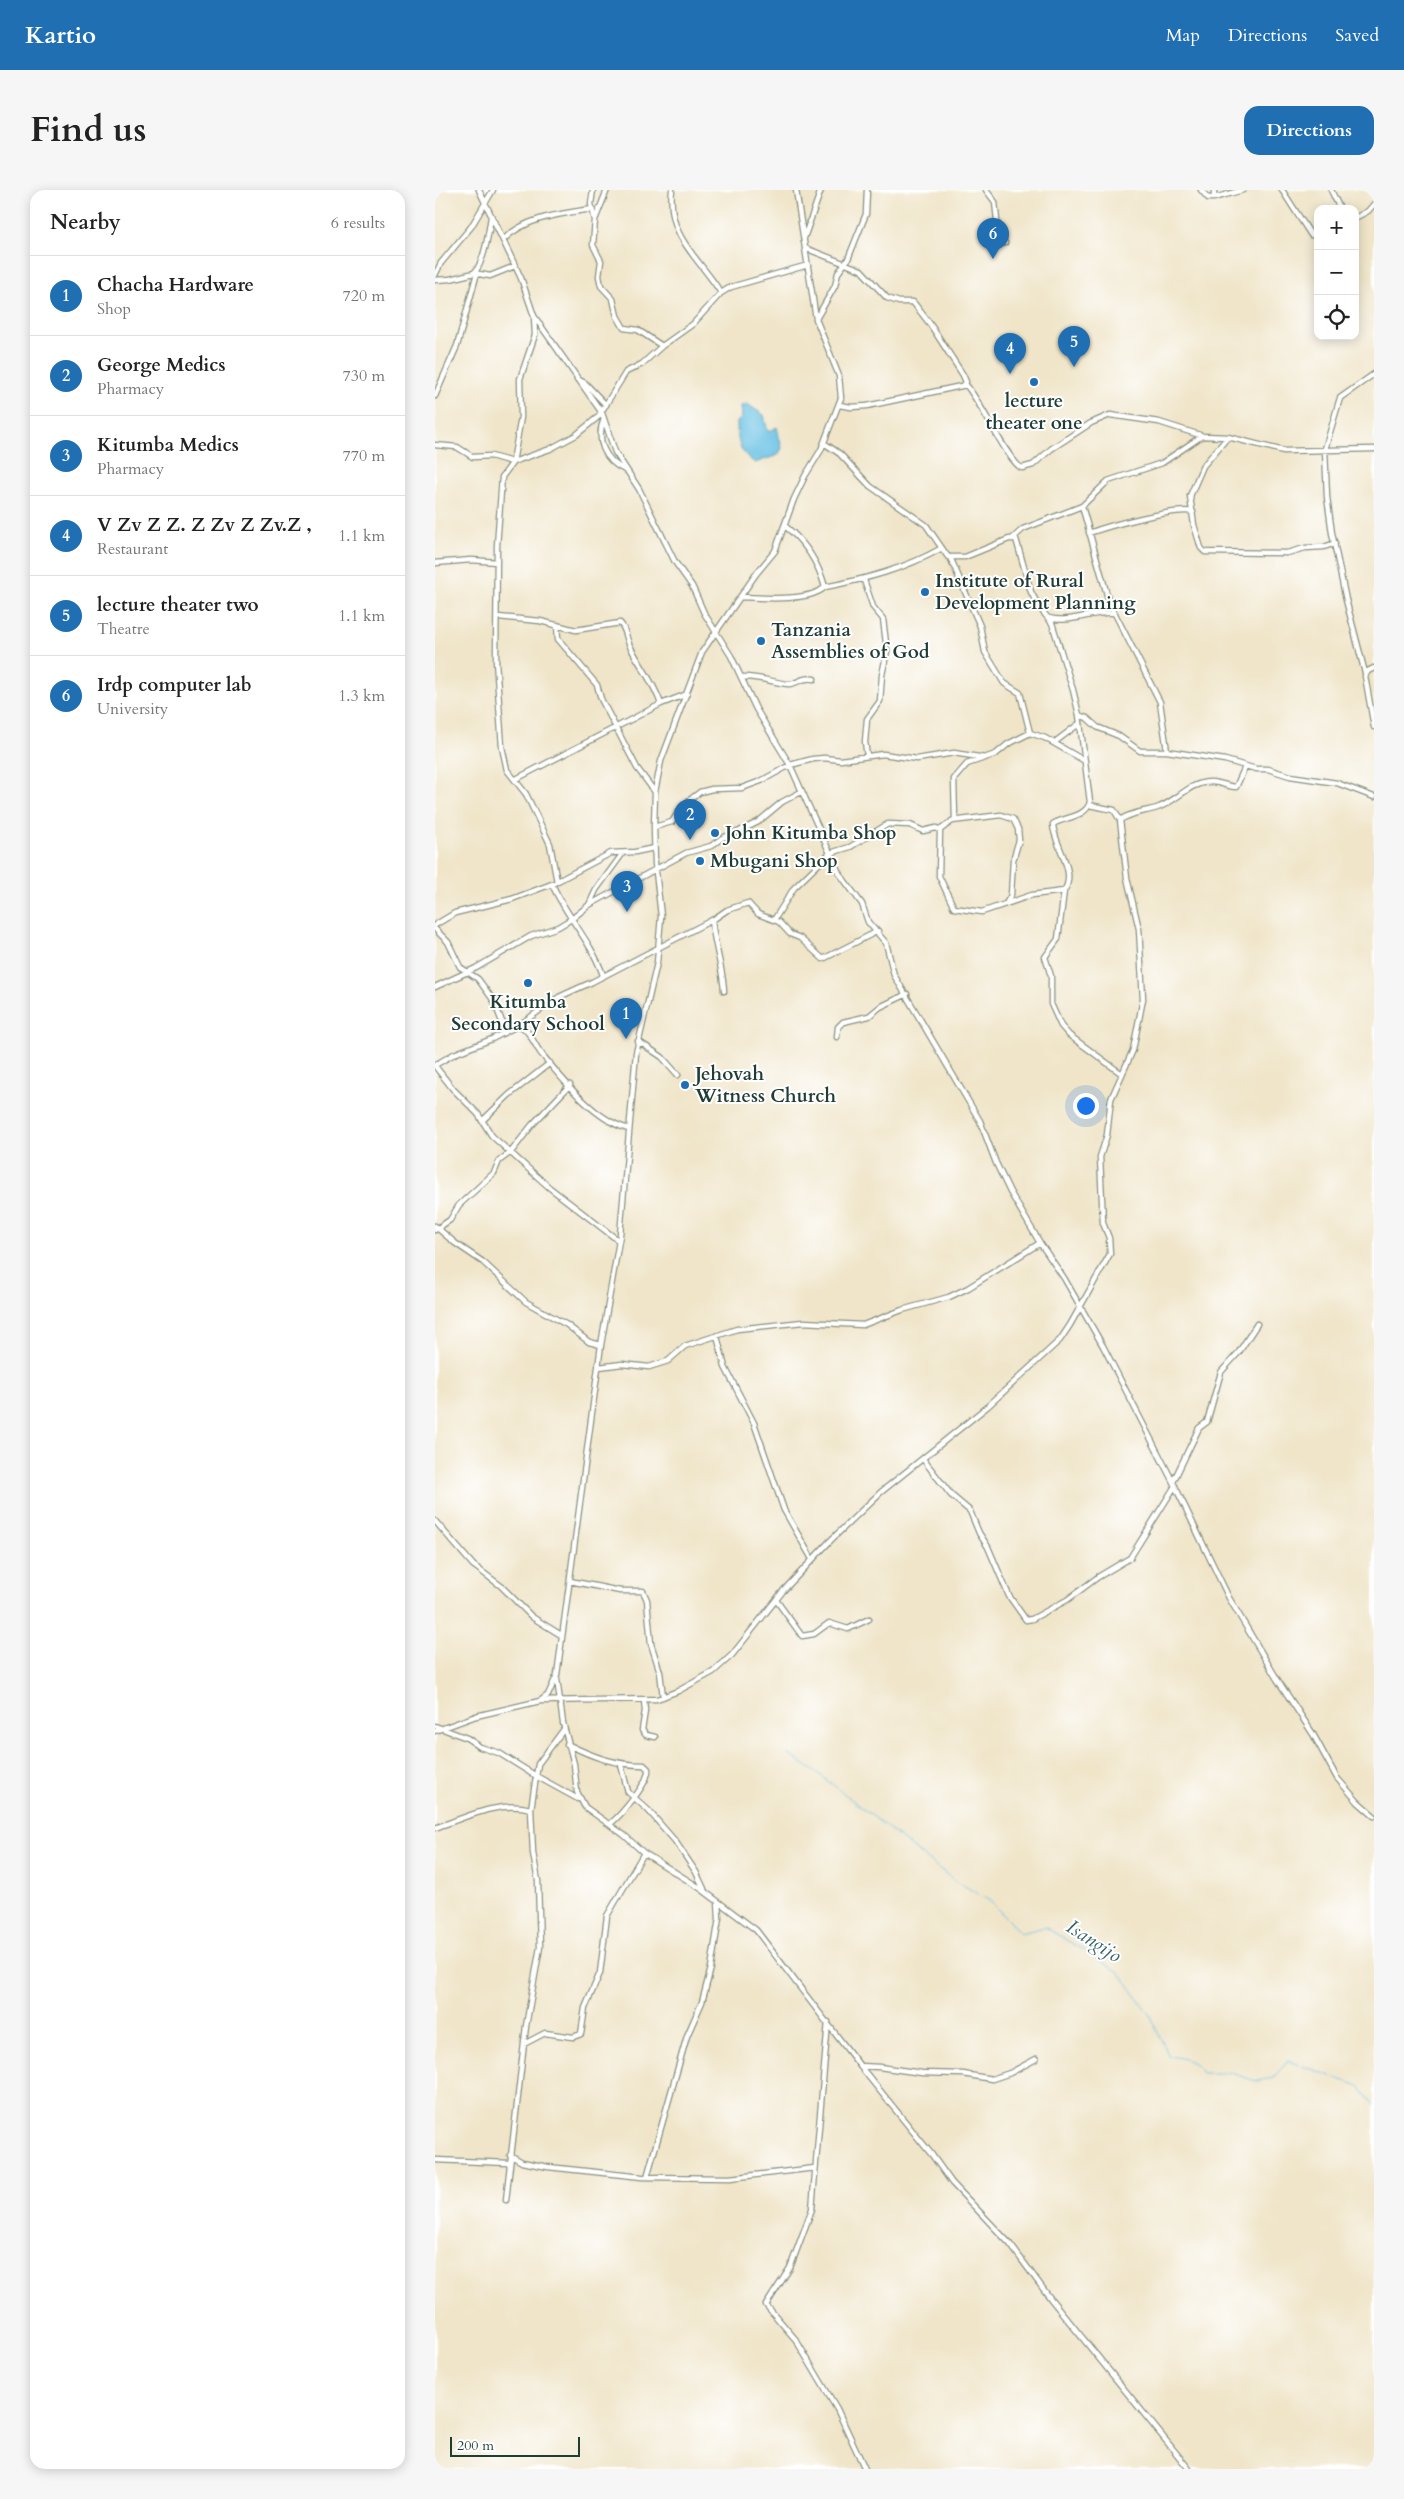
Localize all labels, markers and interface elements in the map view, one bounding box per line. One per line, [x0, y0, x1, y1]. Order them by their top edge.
text: Kartio [25, 19, 96, 52]
text: Map [1166, 23, 1200, 48]
text: Directions [1228, 23, 1307, 48]
text: Saved [1335, 23, 1379, 48]
text: Find us [30, 106, 146, 154]
button: Directions [1244, 106, 1374, 155]
map controls [1314, 205, 1359, 340]
button: + [1314, 205, 1359, 250]
text: Nearby [50, 208, 121, 237]
text: 6 results [331, 212, 385, 234]
pin: 6 [977, 218, 1009, 259]
button: − [1314, 250, 1359, 295]
text: Chacha Hardware [97, 272, 254, 298]
text: 1 [62, 285, 70, 307]
text: 720 m [343, 285, 385, 307]
button: locate [1314, 295, 1359, 340]
text: Shop [97, 298, 131, 320]
pin: 5 [1058, 326, 1090, 367]
pin: 4 [994, 333, 1026, 374]
text: George Medics [97, 352, 226, 378]
text: 2 [62, 365, 70, 387]
text: 730 m [343, 365, 385, 387]
marker: lecture theater one [1028, 376, 1040, 388]
text: Pharmacy [97, 378, 164, 400]
place label: lecture theater one [985, 388, 1083, 436]
text: Kitumba Medics [97, 432, 239, 458]
text: 3 [62, 445, 70, 467]
text: 770 m [343, 445, 385, 467]
text: Pharmacy [97, 458, 164, 480]
text: V Zv Z Z. Z Zv Z Zv.Z , [97, 512, 312, 538]
text: 4 [62, 525, 70, 547]
text: 1.1 km [338, 525, 385, 547]
text: Restaurant [97, 538, 168, 560]
place label: Institute of Rural Development Planning [935, 568, 1136, 616]
marker: Institute of Rural Development Planning [919, 586, 931, 598]
text: lecture theater two [97, 592, 259, 618]
text: 5 [62, 605, 70, 627]
text: 1.1 km [338, 605, 385, 627]
place label: Tanzania Assemblies of God [771, 617, 930, 665]
text: Theatre [97, 618, 150, 640]
marker: Tanzania Assemblies of God [755, 635, 767, 647]
text: Irdp computer lab [97, 672, 252, 698]
text: 6 [62, 685, 70, 707]
text: 1.3 km [338, 685, 385, 707]
text: University [97, 698, 168, 720]
pin: 2 [674, 799, 706, 840]
place label: John Kitumba Shop [722, 820, 897, 846]
marker: John Kitumba Shop [709, 827, 721, 839]
place label: Mbugani Shop [710, 848, 838, 874]
marker: Mbugani Shop [694, 855, 706, 867]
pin: 3 [611, 871, 643, 912]
marker: Kitumba Secondary School [522, 977, 534, 989]
place label: Kitumba Secondary School [451, 989, 605, 1037]
pin: 1 [610, 998, 642, 1039]
place label: Jehovah Witness Church [692, 1061, 836, 1109]
marker: Jehovah Witness Church [679, 1079, 691, 1091]
your location [1073, 1093, 1099, 1119]
water label: Isangijo [1061, 1913, 1127, 1969]
scale bar [450, 2434, 580, 2457]
text: 200 m [457, 2436, 494, 2455]

